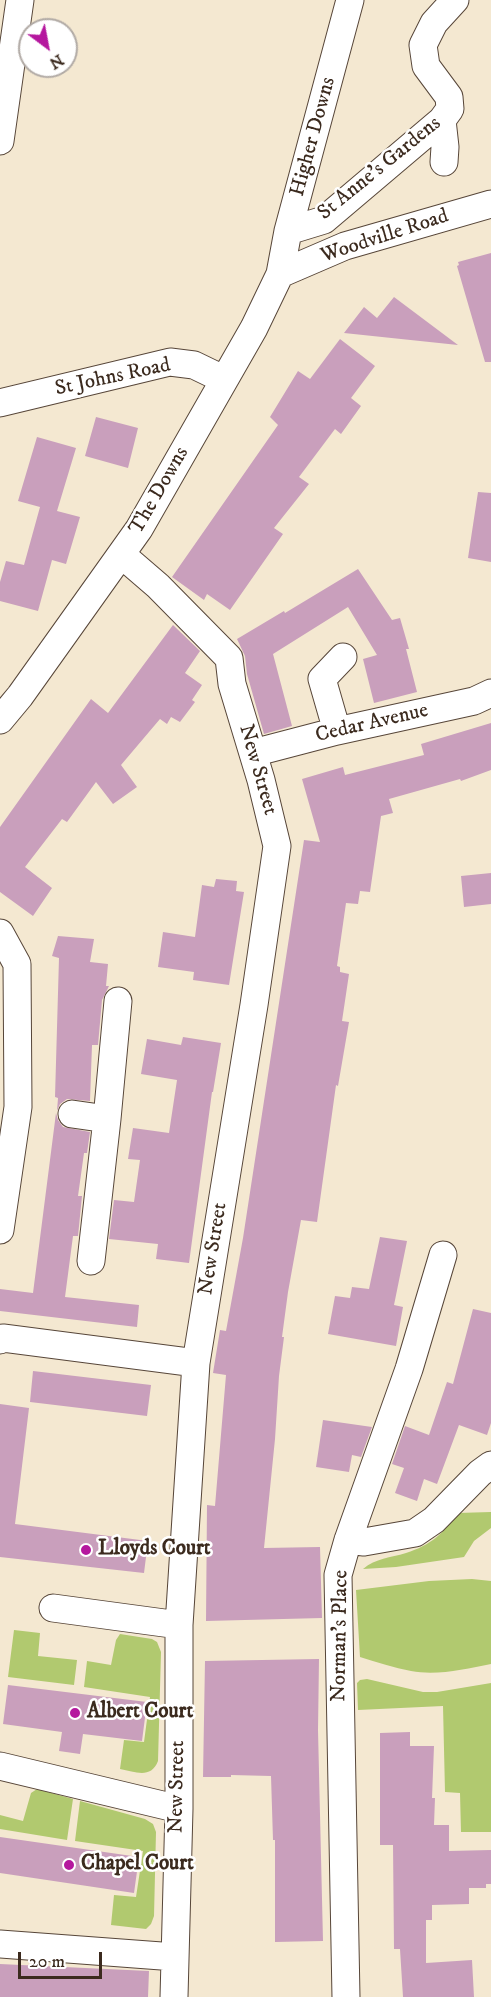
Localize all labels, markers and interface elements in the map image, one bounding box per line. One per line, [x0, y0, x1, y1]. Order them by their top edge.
north arrow [18, 18, 78, 78]
text: N [46, 50, 67, 74]
street label: Higher Downs [286, 75, 342, 199]
street label: St Anne's Gardens [313, 112, 447, 226]
street label: Woodville Road [318, 204, 452, 270]
street label: St Johns Road [53, 353, 173, 403]
street label: The Downs [125, 443, 195, 539]
street label: Cedar Avenue [313, 699, 431, 749]
street label: New Street [232, 722, 282, 818]
street label: New Street [194, 1201, 234, 1297]
place label: Lloyds Court [98, 1537, 211, 1563]
marker: Lloyds Court [79, 1543, 93, 1557]
street label: Norman's Place [327, 1570, 355, 1702]
place label: Albert Court [87, 1700, 193, 1726]
marker: Albert Court [68, 1706, 82, 1720]
street label: New Street [165, 1740, 191, 1834]
place label: Chapel Court [81, 1852, 194, 1878]
marker: Chapel Court [62, 1858, 76, 1872]
scale bar [21, 1940, 105, 1978]
text: 20 m [29, 1951, 65, 1973]

